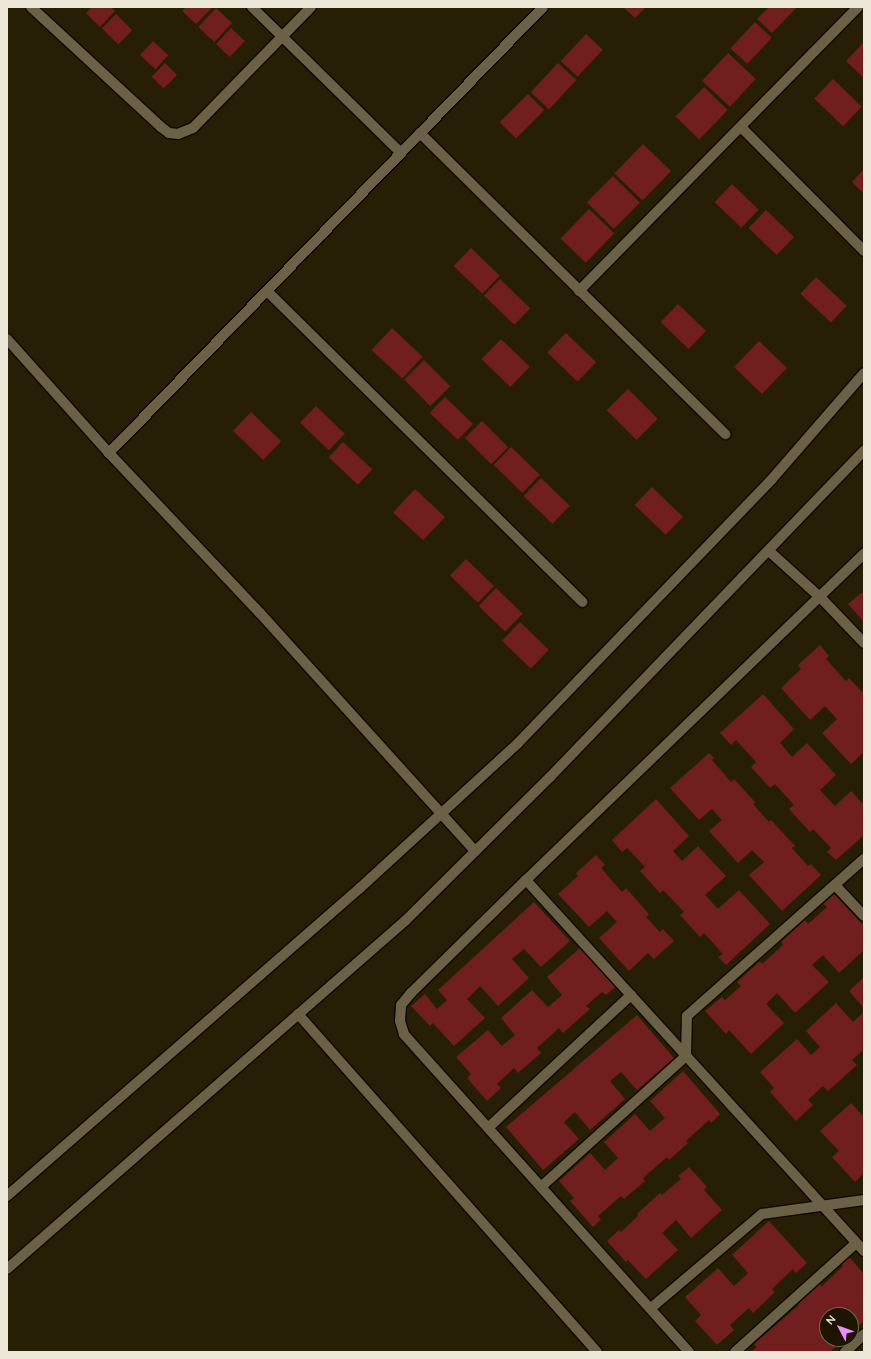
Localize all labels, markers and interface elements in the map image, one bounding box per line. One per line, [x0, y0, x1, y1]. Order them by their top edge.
north arrow [819, 1307, 859, 1347]
text: N [823, 1312, 839, 1327]

